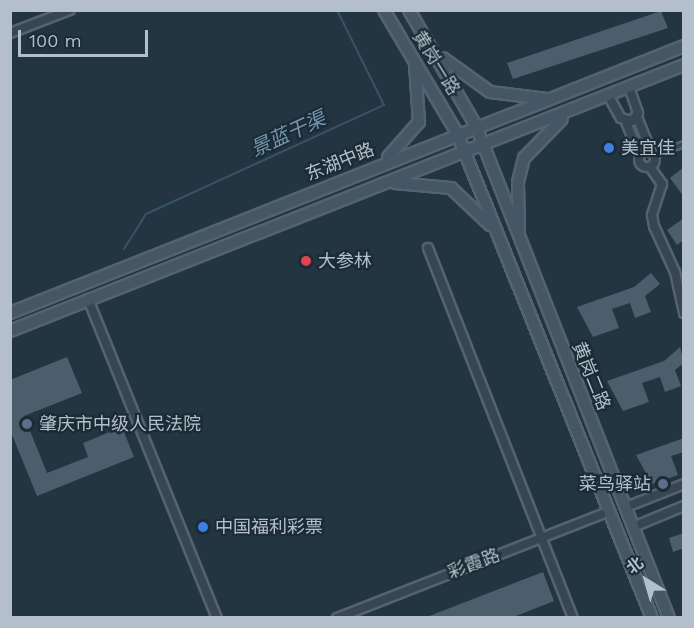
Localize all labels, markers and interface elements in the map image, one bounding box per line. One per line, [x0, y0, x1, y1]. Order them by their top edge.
scale bar [21, 18, 152, 56]
street label: 黄岗一路 [408, 27, 464, 99]
text: 100 m [29, 30, 82, 51]
water label: 景蓝干渠 [247, 106, 329, 162]
place label: 美宜佳 [621, 137, 675, 159]
street label: 东湖中路 [303, 139, 377, 185]
marker: 美宜佳 [602, 141, 616, 155]
place label: 大参林 [318, 250, 372, 272]
marker: 大参林 [299, 254, 313, 268]
street label: 黄岗二路 [568, 339, 614, 413]
place label: 肇庆市中级人民法院 [39, 413, 201, 435]
marker: 肇庆市中级人民法院 [20, 417, 34, 431]
place label: 菜鸟驿站 [579, 473, 651, 495]
marker: 菜鸟驿站 [656, 477, 670, 491]
place label: 中国福利彩票 [215, 516, 323, 538]
marker: 中国福利彩票 [196, 520, 210, 534]
street label: 彩霞路 [445, 544, 503, 584]
north arrow [616, 550, 676, 610]
text: 北 [623, 553, 647, 578]

